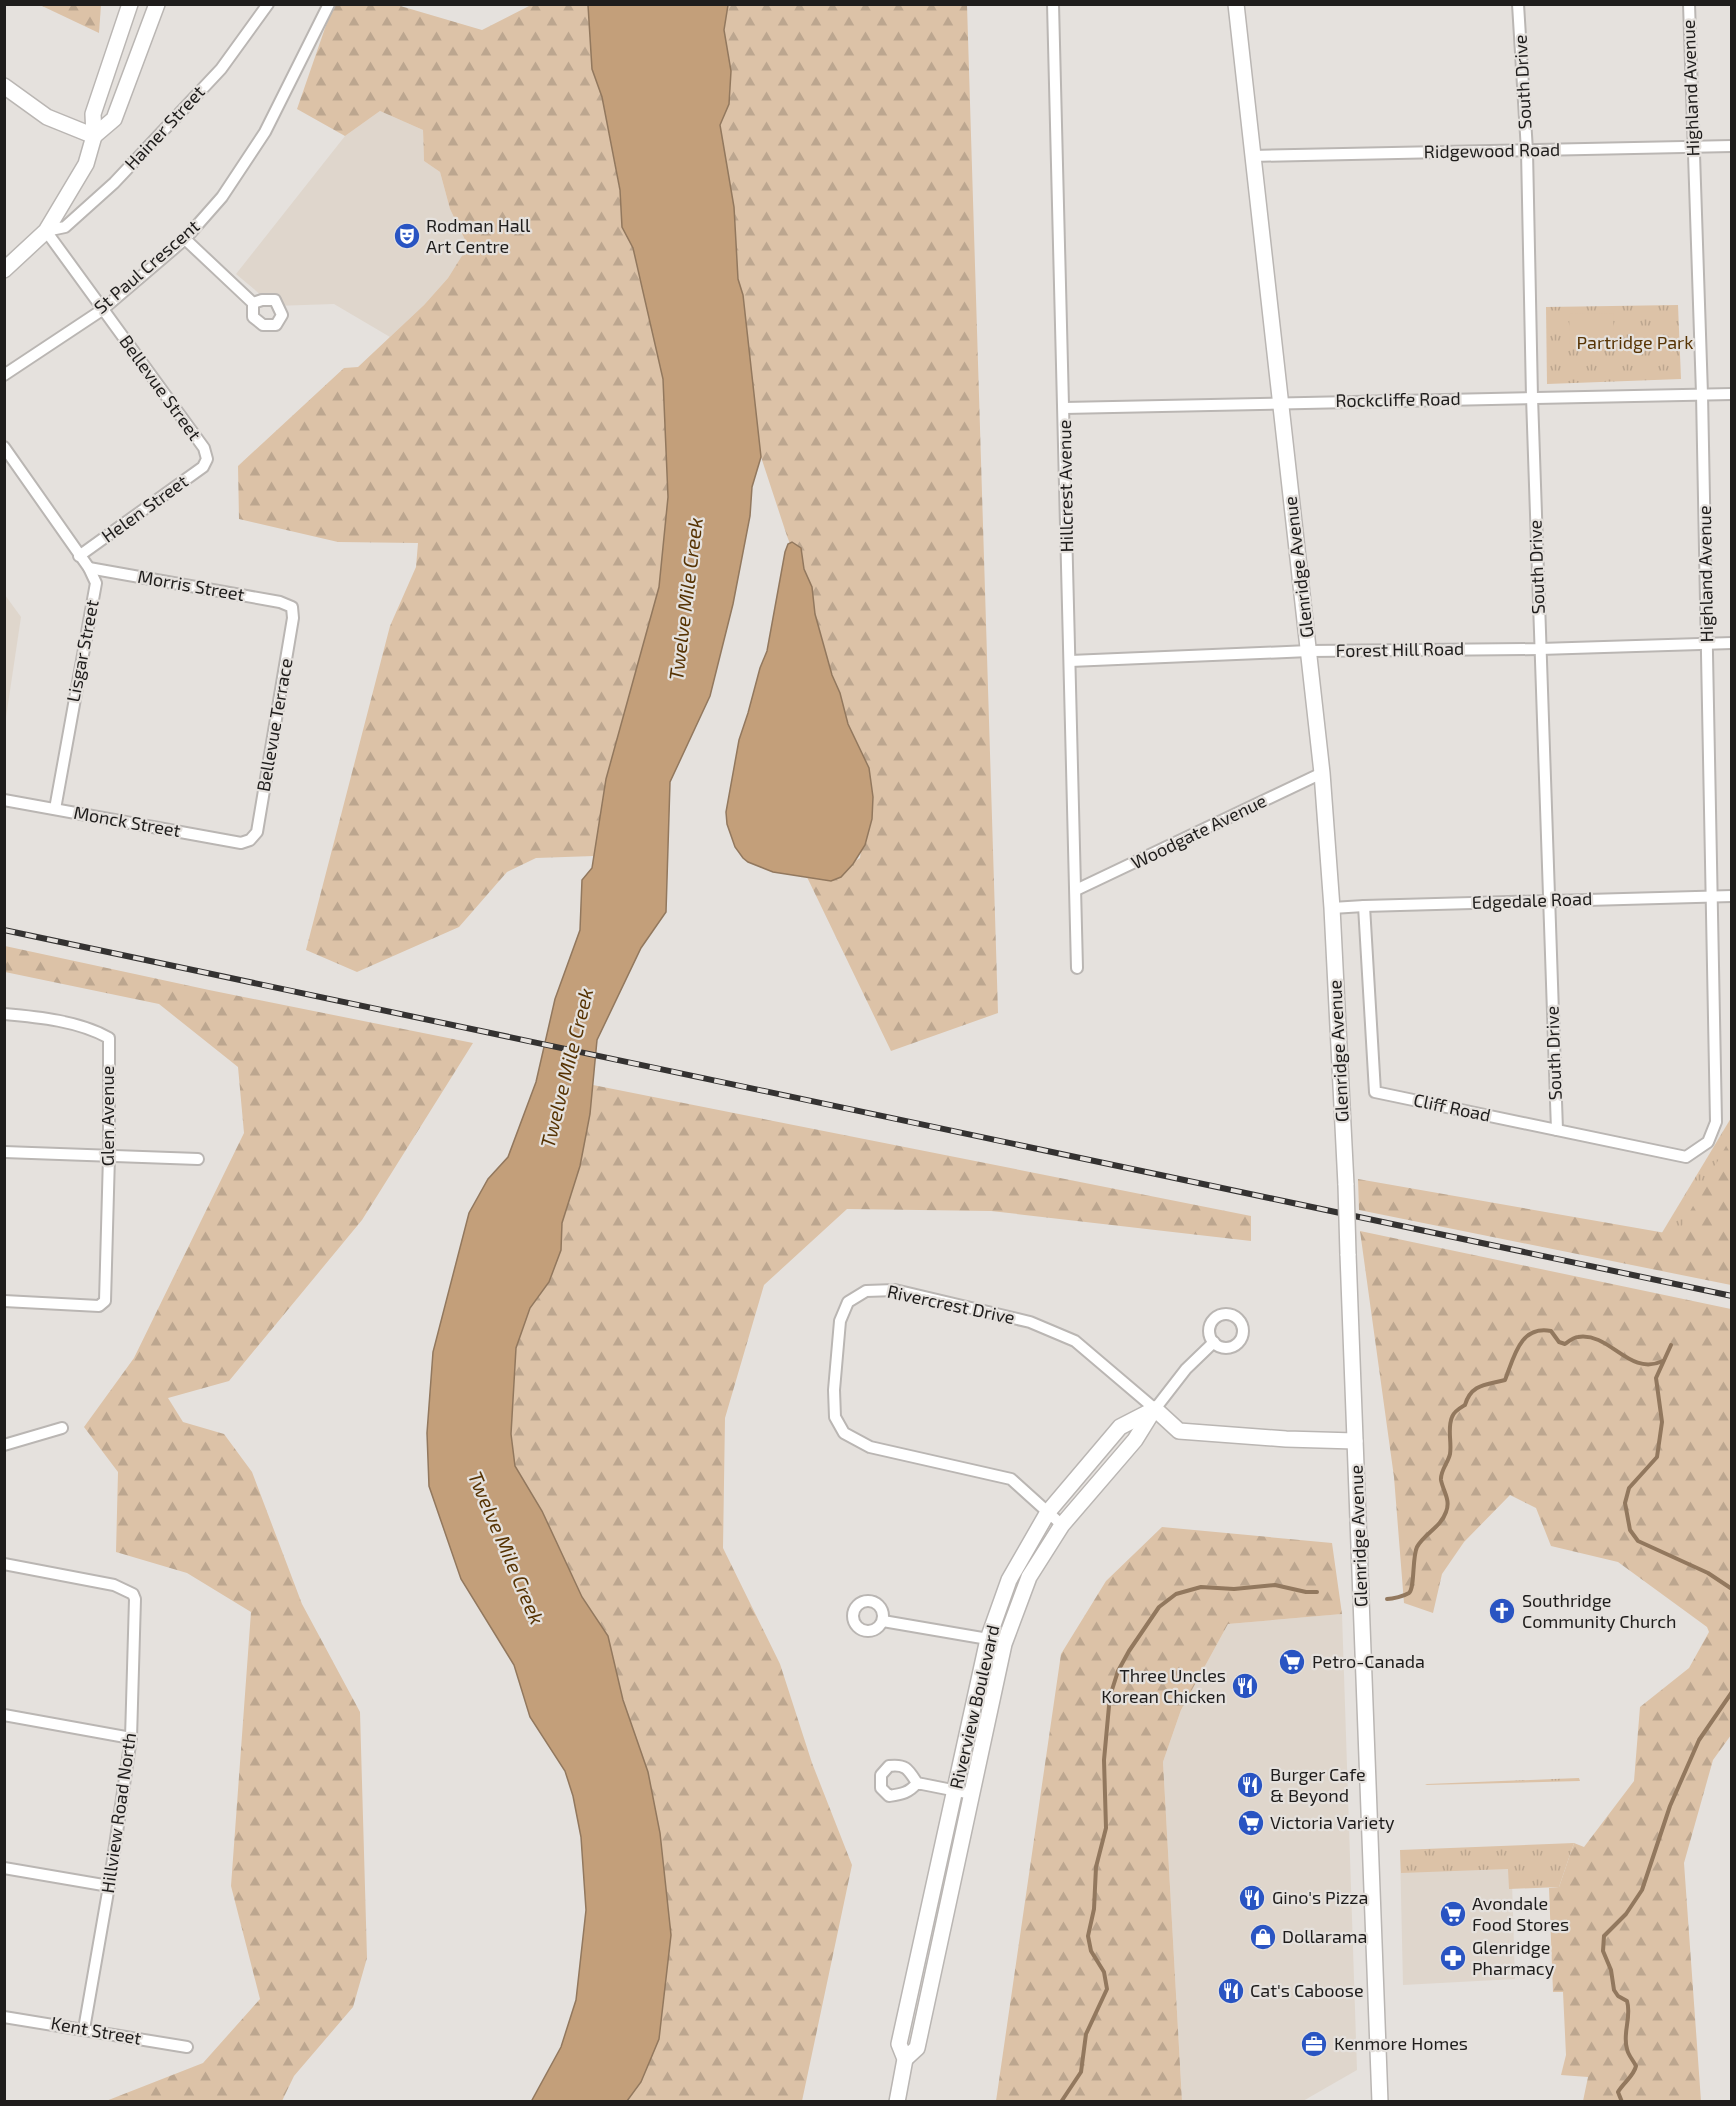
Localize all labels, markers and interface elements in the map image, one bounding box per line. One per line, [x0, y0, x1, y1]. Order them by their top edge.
street label: Highland Avenue [1677, 19, 1703, 157]
street label: South Drive [1509, 34, 1535, 130]
street label: Hainer Street [120, 80, 209, 174]
street label: Ridgewood Road [1424, 138, 1560, 162]
street label: St Paul Crescent [89, 214, 204, 318]
place label: Rodman Hall Art Centre [426, 214, 531, 257]
theatre icon: Rodman Hall Art Centre [392, 221, 422, 251]
street label: Bellevue Street [115, 331, 206, 444]
park label: Partridge Park [1577, 331, 1693, 353]
street label: Rockcliffe Road [1335, 387, 1461, 411]
street label: Hillcrest Avenue [1053, 420, 1077, 552]
street label: Helen Street [97, 469, 192, 547]
street label: Glenridge Avenue [1278, 495, 1318, 639]
street label: Highland Avenue [1693, 505, 1717, 643]
water label: Twelve Mile Creek [663, 516, 707, 682]
street label: South Drive [1523, 519, 1549, 615]
street label: Morris Street [136, 565, 246, 605]
street label: Lisgar Street [61, 598, 103, 704]
street label: Forest Hill Road [1336, 637, 1464, 661]
street label: Bellevue Terrace [251, 656, 297, 793]
street label: Woodgate Avenue [1127, 789, 1270, 873]
street label: Monck Street [72, 801, 183, 841]
street label: Edgedale Road [1471, 887, 1593, 913]
street label: Glenridge Avenue [1323, 979, 1353, 1123]
water label: Twelve Mile Creek [535, 985, 598, 1150]
street label: South Drive [1540, 1005, 1566, 1101]
street label: Glen Avenue [96, 1066, 118, 1166]
street label: Cliff Road [1412, 1088, 1493, 1126]
street label: Rivercrest Drive [885, 1280, 1017, 1328]
street label: Glenridge Avenue [1345, 1465, 1371, 1608]
water label: Twelve Mile Creek [464, 1467, 550, 1628]
place label: Southridge Community Church [1522, 1589, 1676, 1632]
church icon: Southridge Community Church [1487, 1596, 1517, 1626]
street label: Riverview Boulevard [944, 1623, 1004, 1791]
supermarket icon: Petro-Canada [1277, 1647, 1307, 1677]
place label: Petro-Canada [1312, 1650, 1425, 1672]
place label: Three Uncles Korean Chicken [1101, 1664, 1226, 1707]
restaurant icon: Three Uncles Korean Chicken [1230, 1671, 1260, 1701]
street label: Hillview Road North [96, 1731, 140, 1895]
place label: Burger Cafe & Beyond [1270, 1763, 1366, 1806]
restaurant icon: Burger Cafe & Beyond [1235, 1770, 1265, 1800]
supermarket icon: Victoria Variety [1236, 1808, 1266, 1838]
place label: Victoria Variety [1270, 1811, 1395, 1833]
restaurant icon: Gino's Pizza [1237, 1883, 1267, 1913]
place label: Gino's Pizza [1272, 1886, 1368, 1908]
place label: Avondale Food Stores [1472, 1892, 1569, 1935]
supermarket icon: Avondale Food Stores [1438, 1899, 1468, 1929]
shop icon: Dollarama [1248, 1922, 1278, 1952]
place label: Dollarama [1282, 1925, 1368, 1947]
place label: Glenridge Pharmacy [1472, 1936, 1555, 1979]
pharmacy icon: Glenridge Pharmacy [1438, 1943, 1468, 1973]
restaurant icon: Cat's Caboose [1216, 1976, 1246, 2006]
place label: Cat's Caboose [1250, 1979, 1364, 2001]
street label: Kent Street [49, 2011, 143, 2049]
office icon: Kenmore Homes [1299, 2029, 1329, 2059]
place label: Kenmore Homes [1334, 2032, 1468, 2054]

